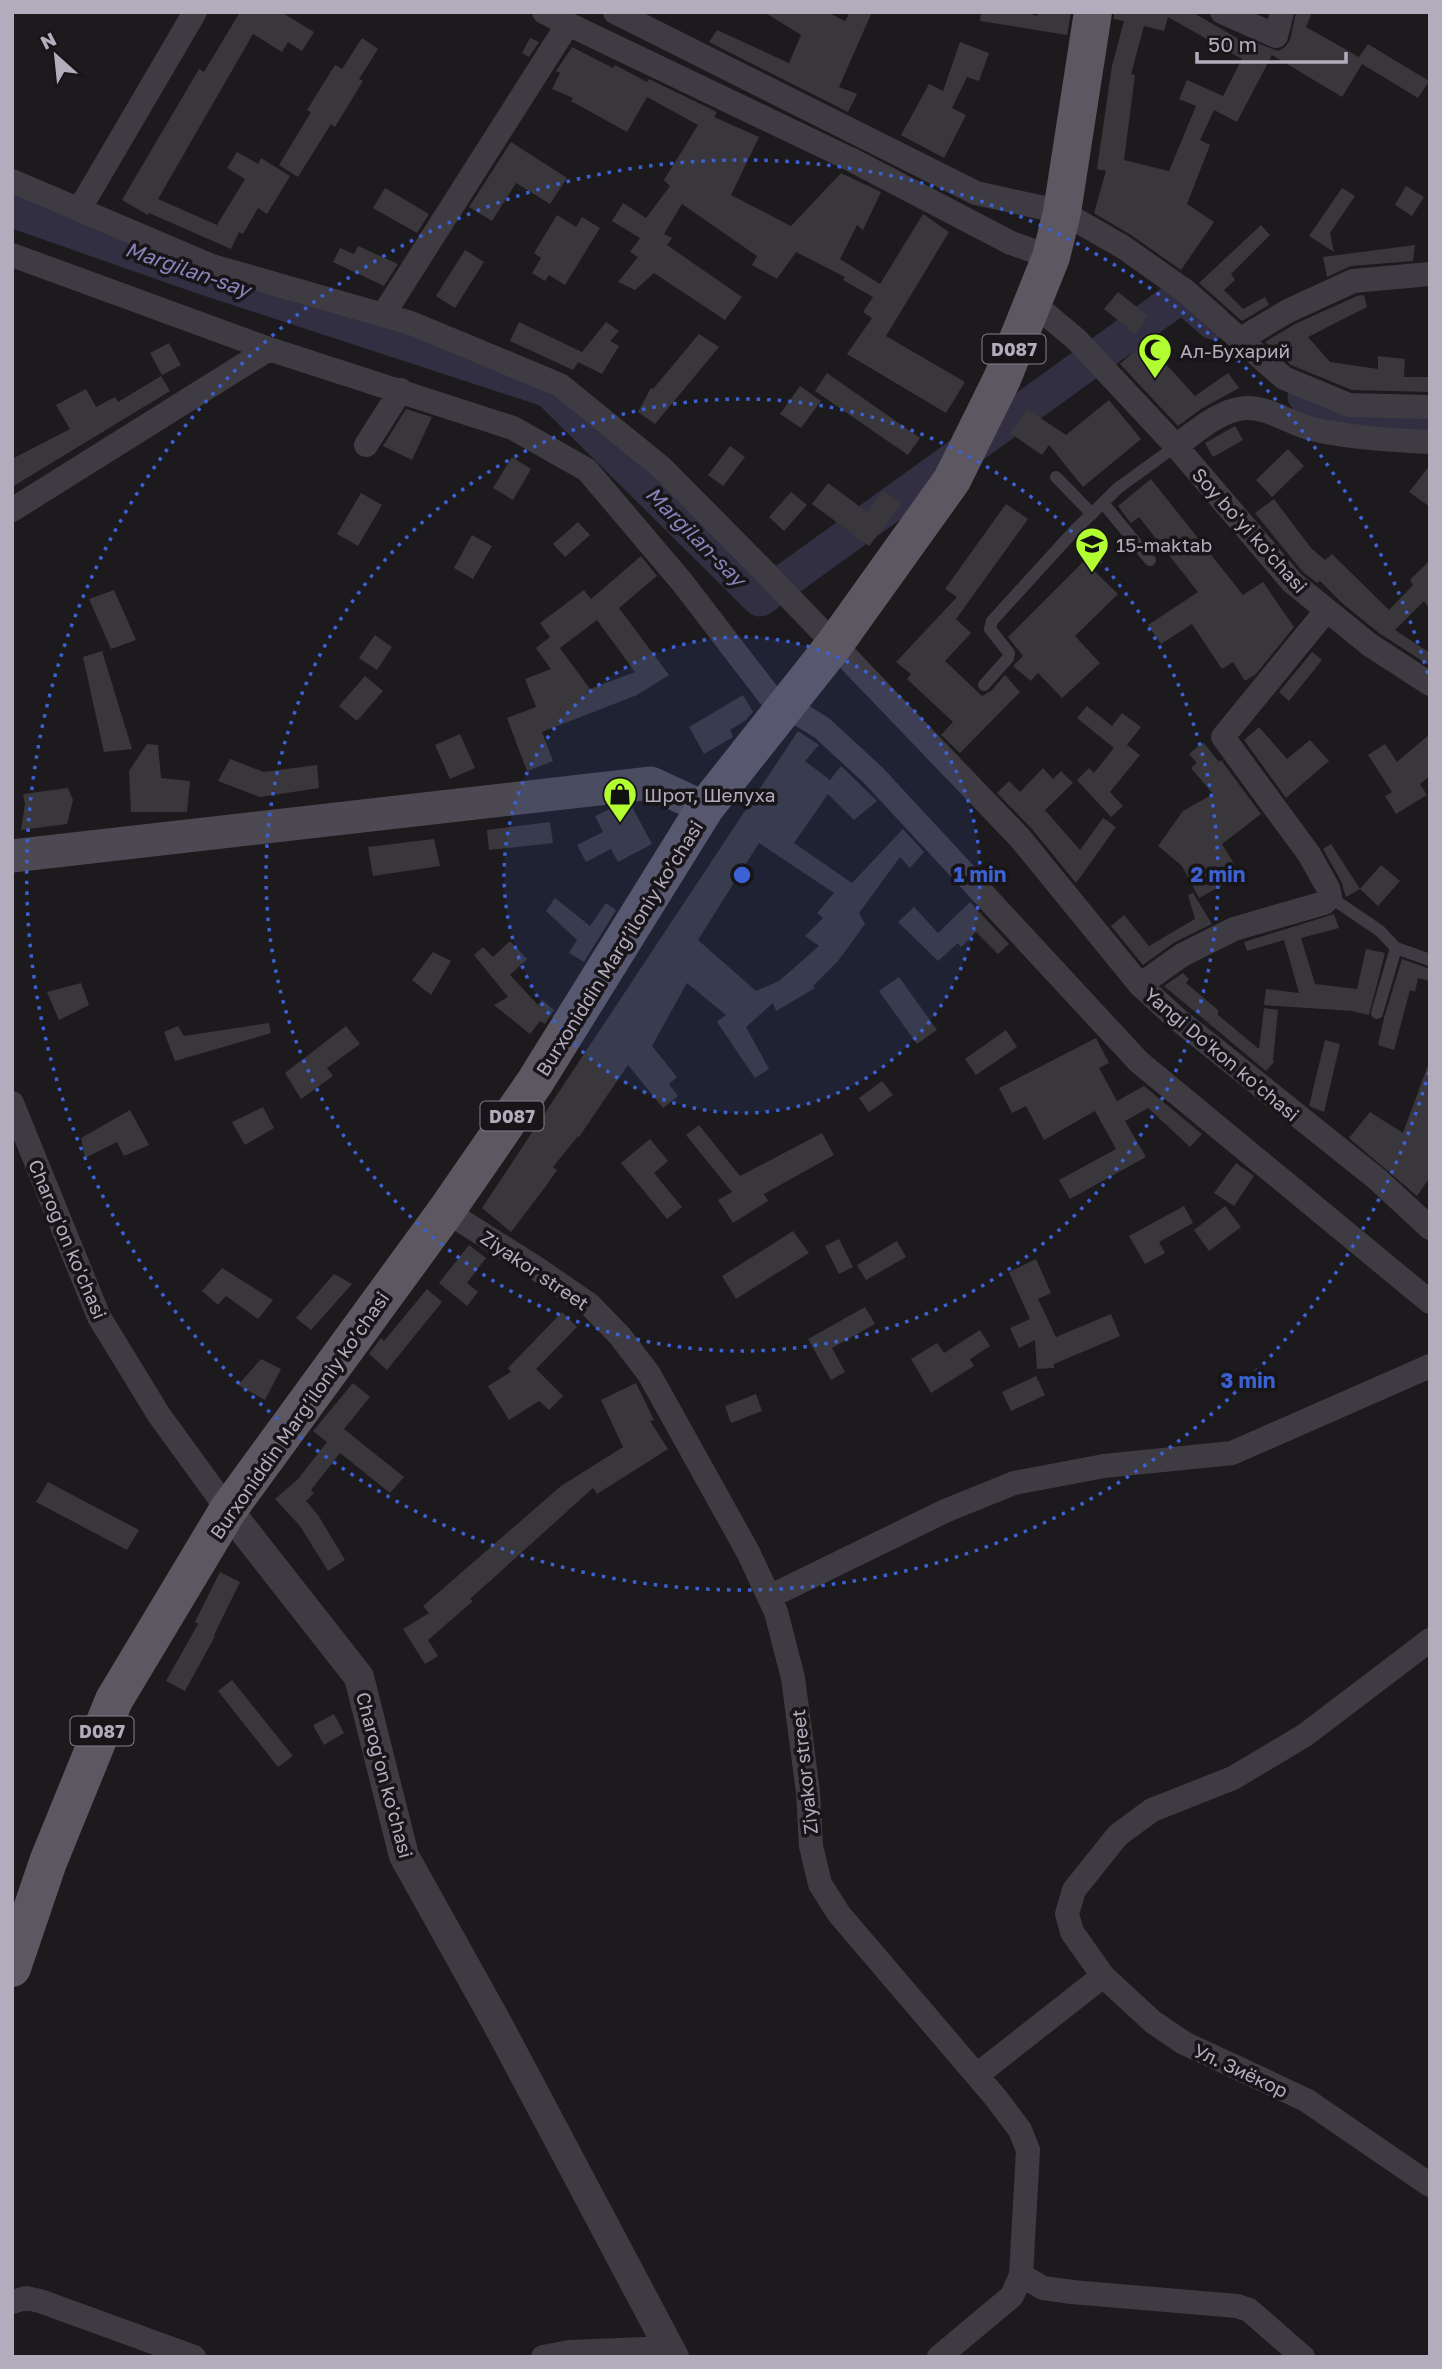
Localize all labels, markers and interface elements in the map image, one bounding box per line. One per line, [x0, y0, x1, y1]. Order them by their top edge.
north arrow [21, 21, 91, 91]
scale bar [1197, 21, 1346, 65]
text: N [36, 27, 60, 54]
text: 50 m [1208, 31, 1257, 57]
water label: Margilan-say [122, 236, 257, 304]
mosque icon: Ал-Бухарий [1136, 331, 1174, 380]
road number: D087 [982, 334, 1046, 363]
place label: Ал-Бухарий [1180, 339, 1290, 362]
street label: Soy bo'yi ko'chasi [1188, 463, 1312, 597]
water label: Margilan-say [641, 481, 754, 594]
school or university icon: 15-maktab [1073, 525, 1111, 574]
place label: 15-maktab [1116, 533, 1212, 556]
shop icon: Шрот, Шелуха [601, 775, 639, 824]
place label: Шрот, Шелуха [644, 783, 775, 806]
street label: Burxoniddin Marg’iloniy ko’chasi [531, 816, 707, 1080]
text: 1 min [954, 861, 1006, 887]
text: 2 min [1191, 861, 1245, 887]
centre of rings [730, 863, 754, 887]
street label: Yangi Do'kon ko'chasi [1140, 983, 1304, 1125]
road number: D087 [480, 1101, 544, 1130]
street label: Charog'on ko'chasi [24, 1156, 112, 1322]
street label: Ziyakor street [476, 1225, 594, 1315]
street label: Burxoniddin Marg’iloniy ko’chasi [205, 1287, 393, 1543]
text: 3 min [1221, 1367, 1275, 1393]
street label: Charog'on ko'chasi [352, 1689, 418, 1861]
street label: Ziyakor street [786, 1708, 822, 1836]
road number: D087 [70, 1716, 134, 1746]
street label: Ул. Зиёкор [1190, 2038, 1292, 2102]

